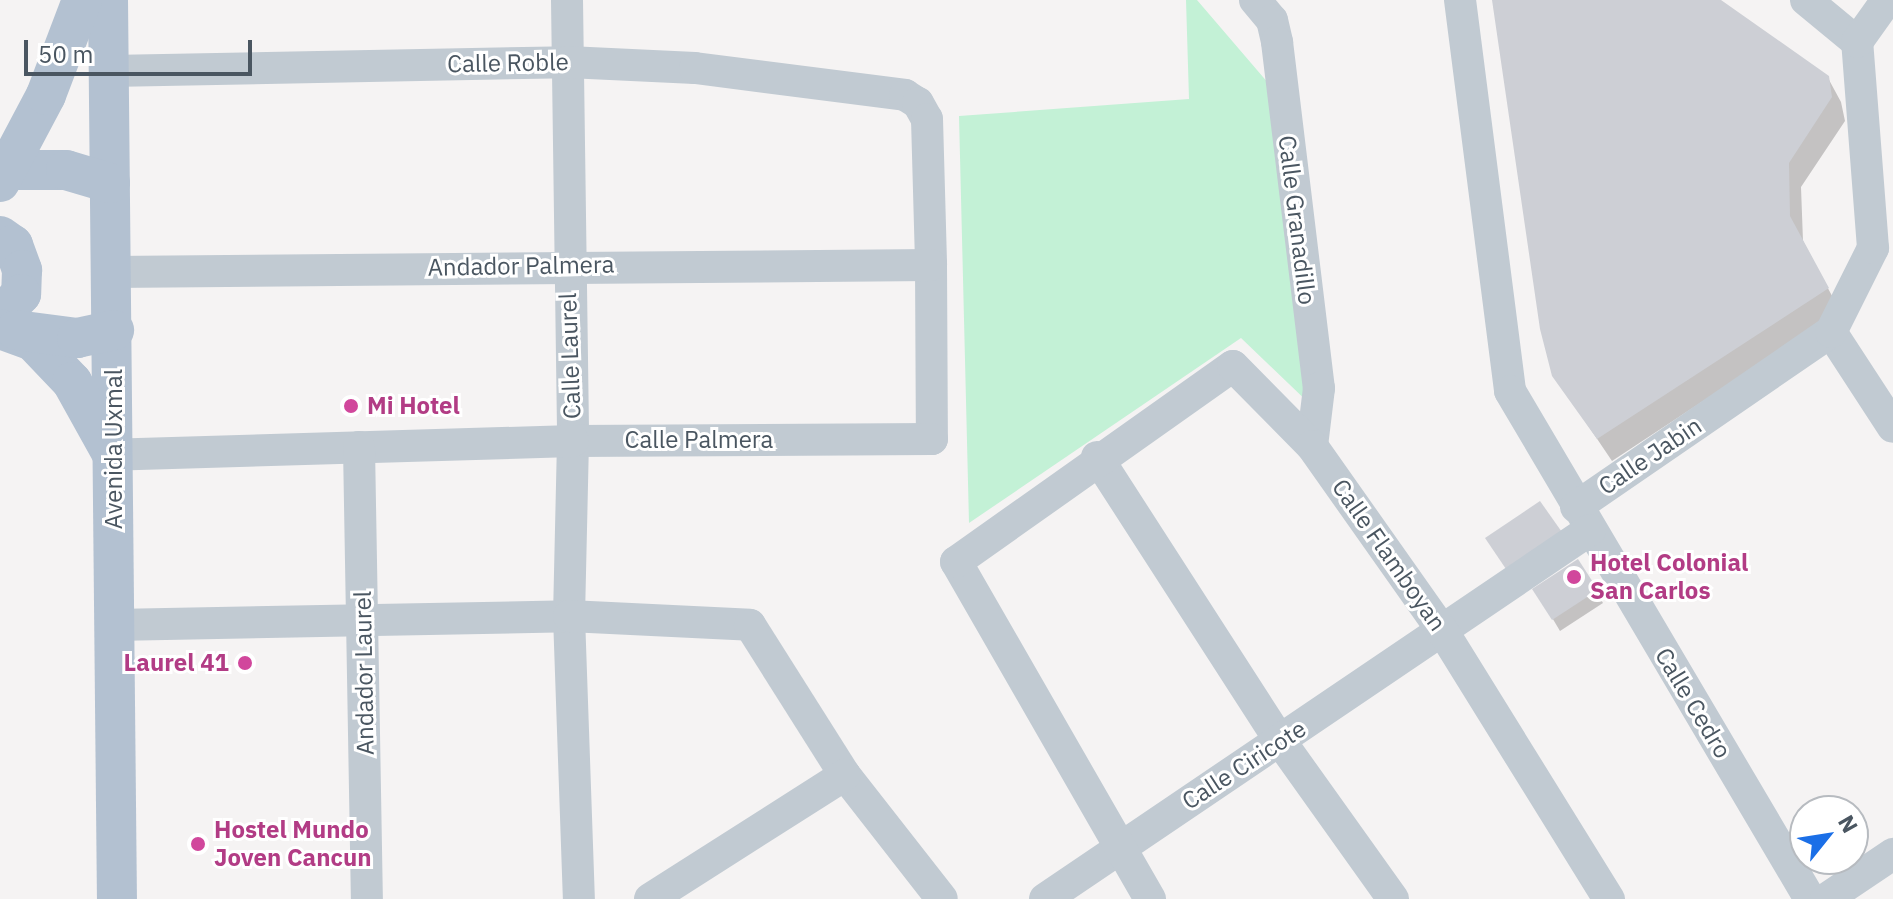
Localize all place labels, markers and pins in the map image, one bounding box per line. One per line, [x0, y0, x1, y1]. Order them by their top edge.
place label: Mi Hotel [367, 392, 460, 420]
marker: Mi Hotel [342, 397, 360, 415]
place label: Hotel Colonial San Carlos [1590, 549, 1748, 605]
marker: Hotel Colonial San Carlos [1565, 568, 1583, 586]
place label: Laurel 41 [123, 649, 229, 677]
marker: Laurel 41 [236, 654, 254, 672]
place label: Hostel Mundo Joven Cancun [214, 816, 372, 872]
marker: Hostel Mundo Joven Cancun [189, 835, 207, 853]

